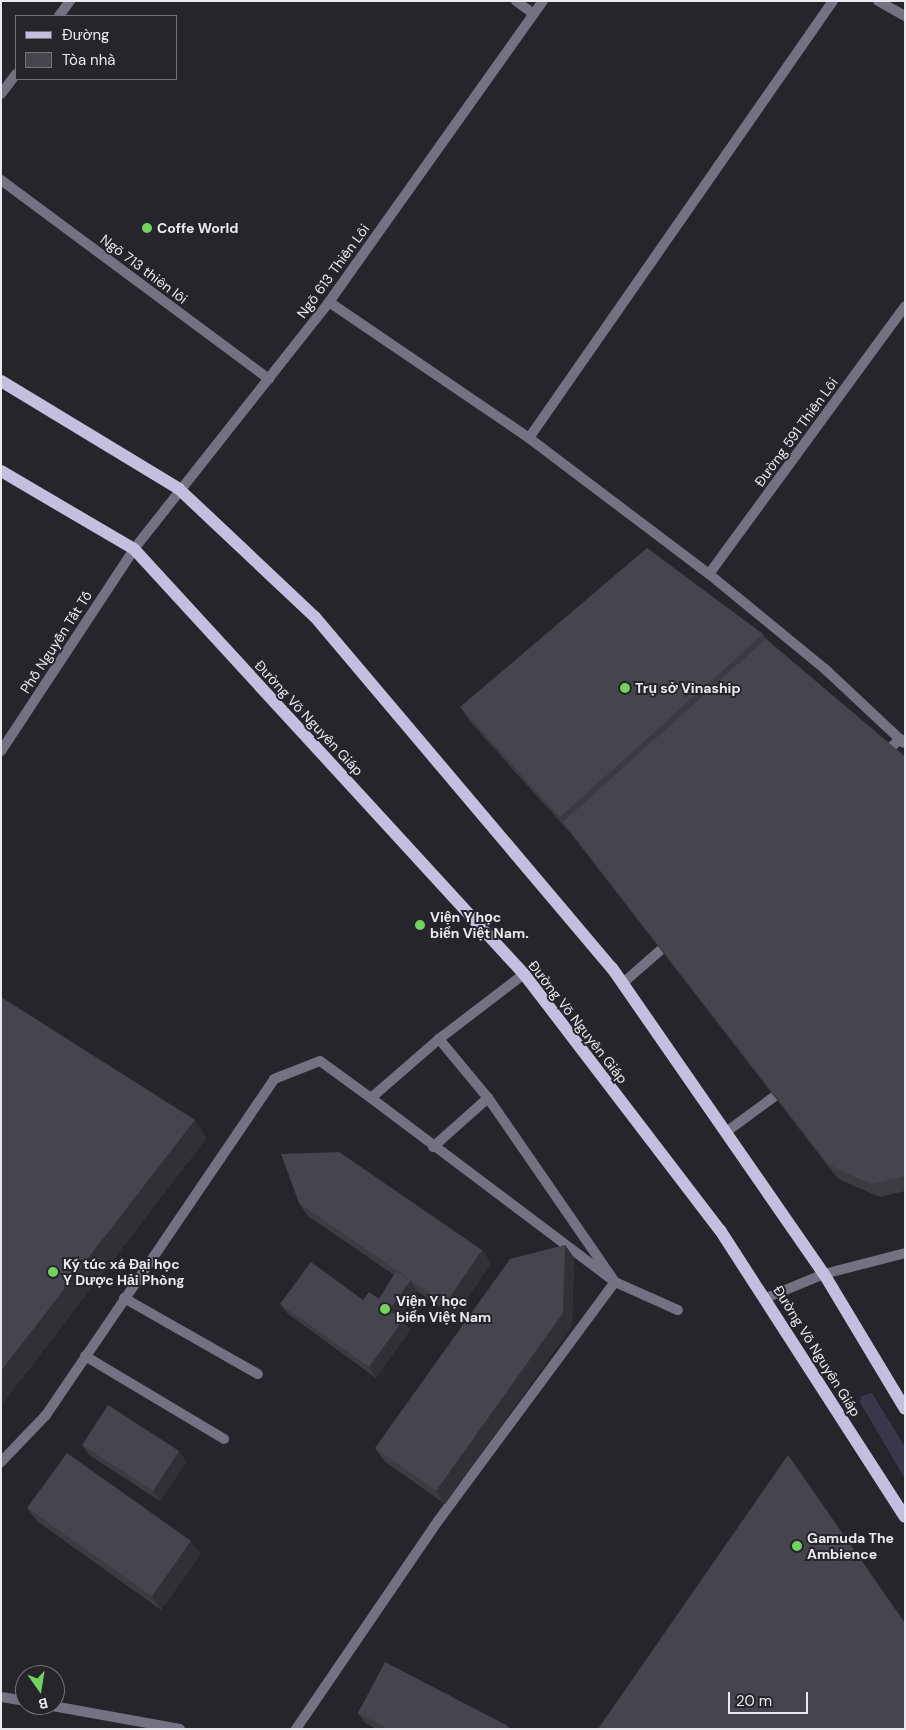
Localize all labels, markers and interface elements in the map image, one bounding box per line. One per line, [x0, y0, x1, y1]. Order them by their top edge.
legend [15, 15, 178, 80]
text: Đường [62, 25, 110, 45]
text: Tòa nhà [62, 50, 116, 70]
place label: Coffe World [157, 220, 238, 236]
street label: Ngõ 613 Thiên Lôi [293, 221, 373, 321]
marker: Coffe World [141, 222, 153, 234]
street label: Ngõ 713 thiên lôi [97, 231, 191, 307]
street label: Đường 591 Thiên Lôi [751, 374, 841, 490]
street label: Phố Nguyễn Tất Tố [17, 588, 95, 696]
street label: Đường Võ Nguyên Giáp [251, 657, 367, 779]
place label: Trụ sở Vinaship [635, 680, 741, 696]
marker: Trụ sở Vinaship [619, 682, 631, 694]
place label: Viện Y học biển Việt Nam. [430, 909, 529, 942]
marker: Viện Y học biển Việt Nam. [414, 919, 426, 931]
street label: Đường Võ Nguyên Giáp [525, 957, 631, 1087]
place label: Ký túc xá Đại học Y Dược Hải Phòng [63, 1256, 185, 1288]
marker: Ký túc xá Đại học Y Dược Hải Phòng [47, 1266, 59, 1278]
street label: Đường Võ Nguyên Giáp [770, 1282, 864, 1420]
place label: Viện Y học biển Việt Nam [396, 1293, 491, 1325]
marker: Viện Y học biển Việt Nam [378, 1302, 392, 1316]
place label: Gamuda The Ambience [807, 1530, 894, 1562]
marker: Gamuda The Ambience [791, 1540, 803, 1552]
north arrow [15, 1665, 65, 1715]
scale bar [731, 1682, 811, 1714]
text: 20 m [736, 1691, 772, 1711]
text: B [37, 1694, 50, 1713]

